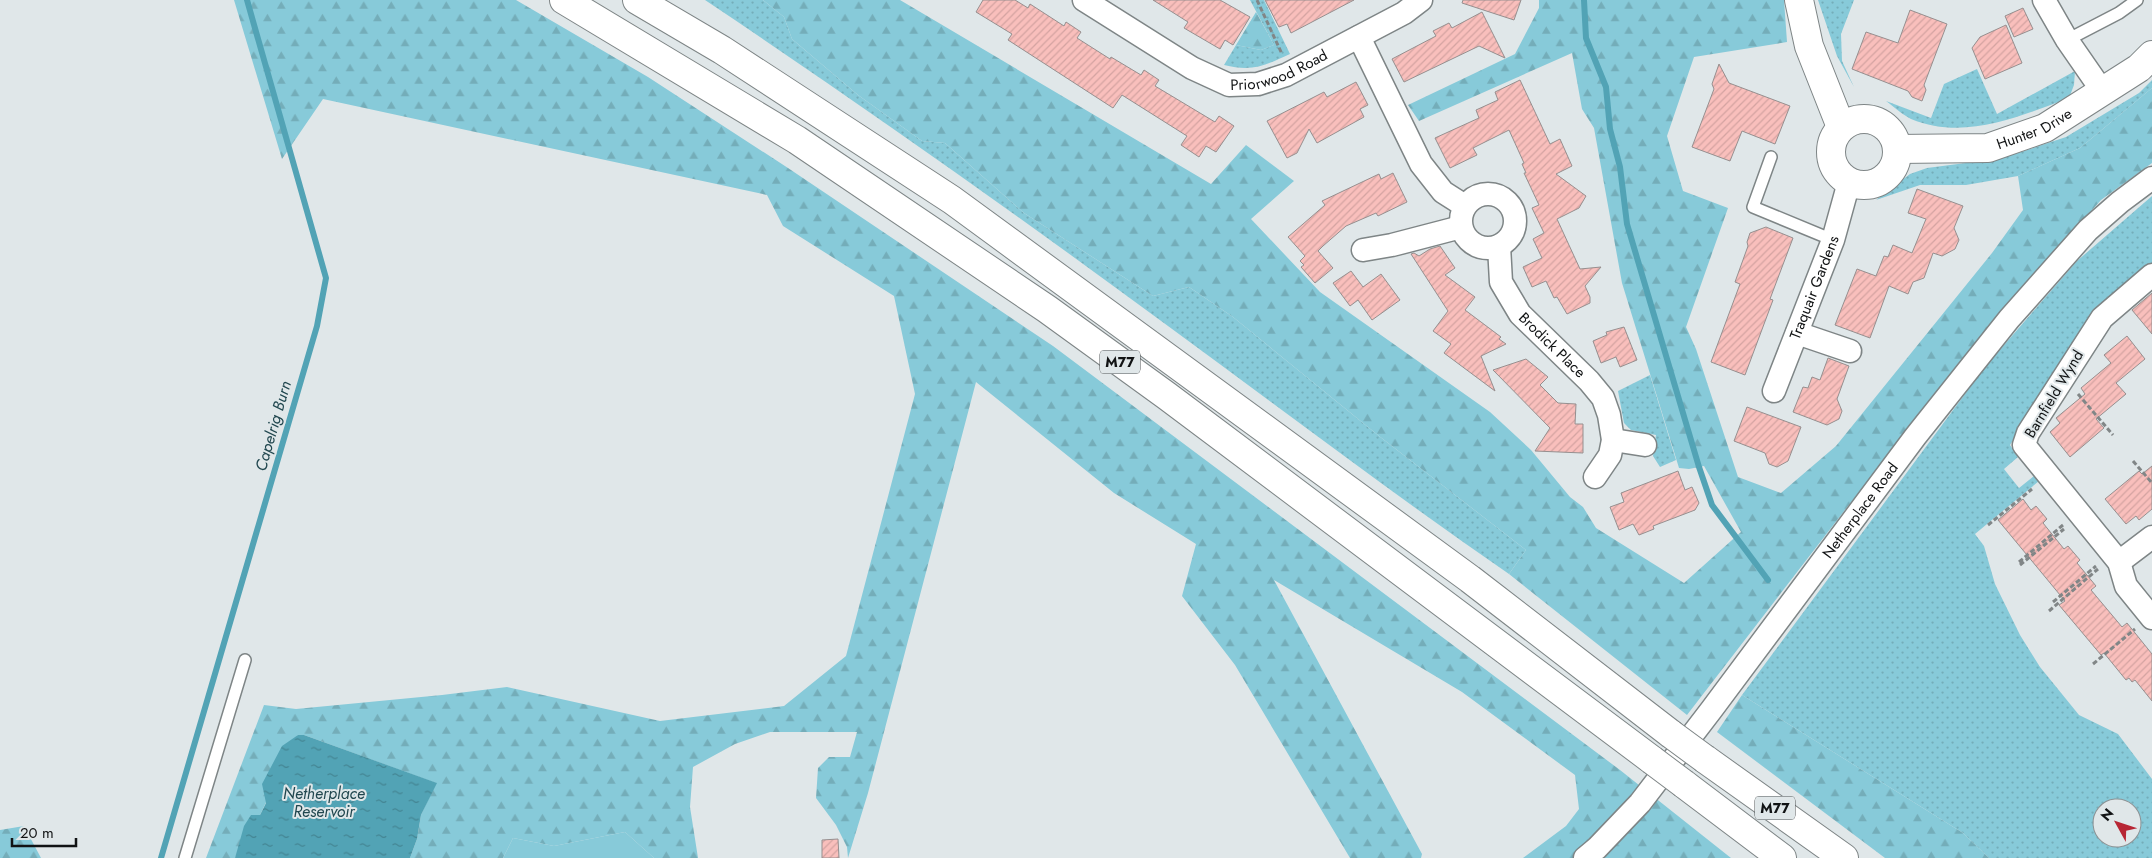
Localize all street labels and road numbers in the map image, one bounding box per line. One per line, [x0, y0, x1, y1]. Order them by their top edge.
street label: Priorwood Road [1230, 44, 1331, 96]
street label: Hunter Drive [1993, 102, 2076, 155]
street label: Traquair Gardens [1784, 233, 1845, 343]
street label: Brodick Place [1514, 307, 1591, 383]
street label: Barnfield Wynd [2019, 346, 2089, 442]
road number: M77 [1100, 351, 1140, 374]
street label: Netherplace Road [1817, 458, 1903, 563]
road number: M77 [1755, 796, 1795, 820]

